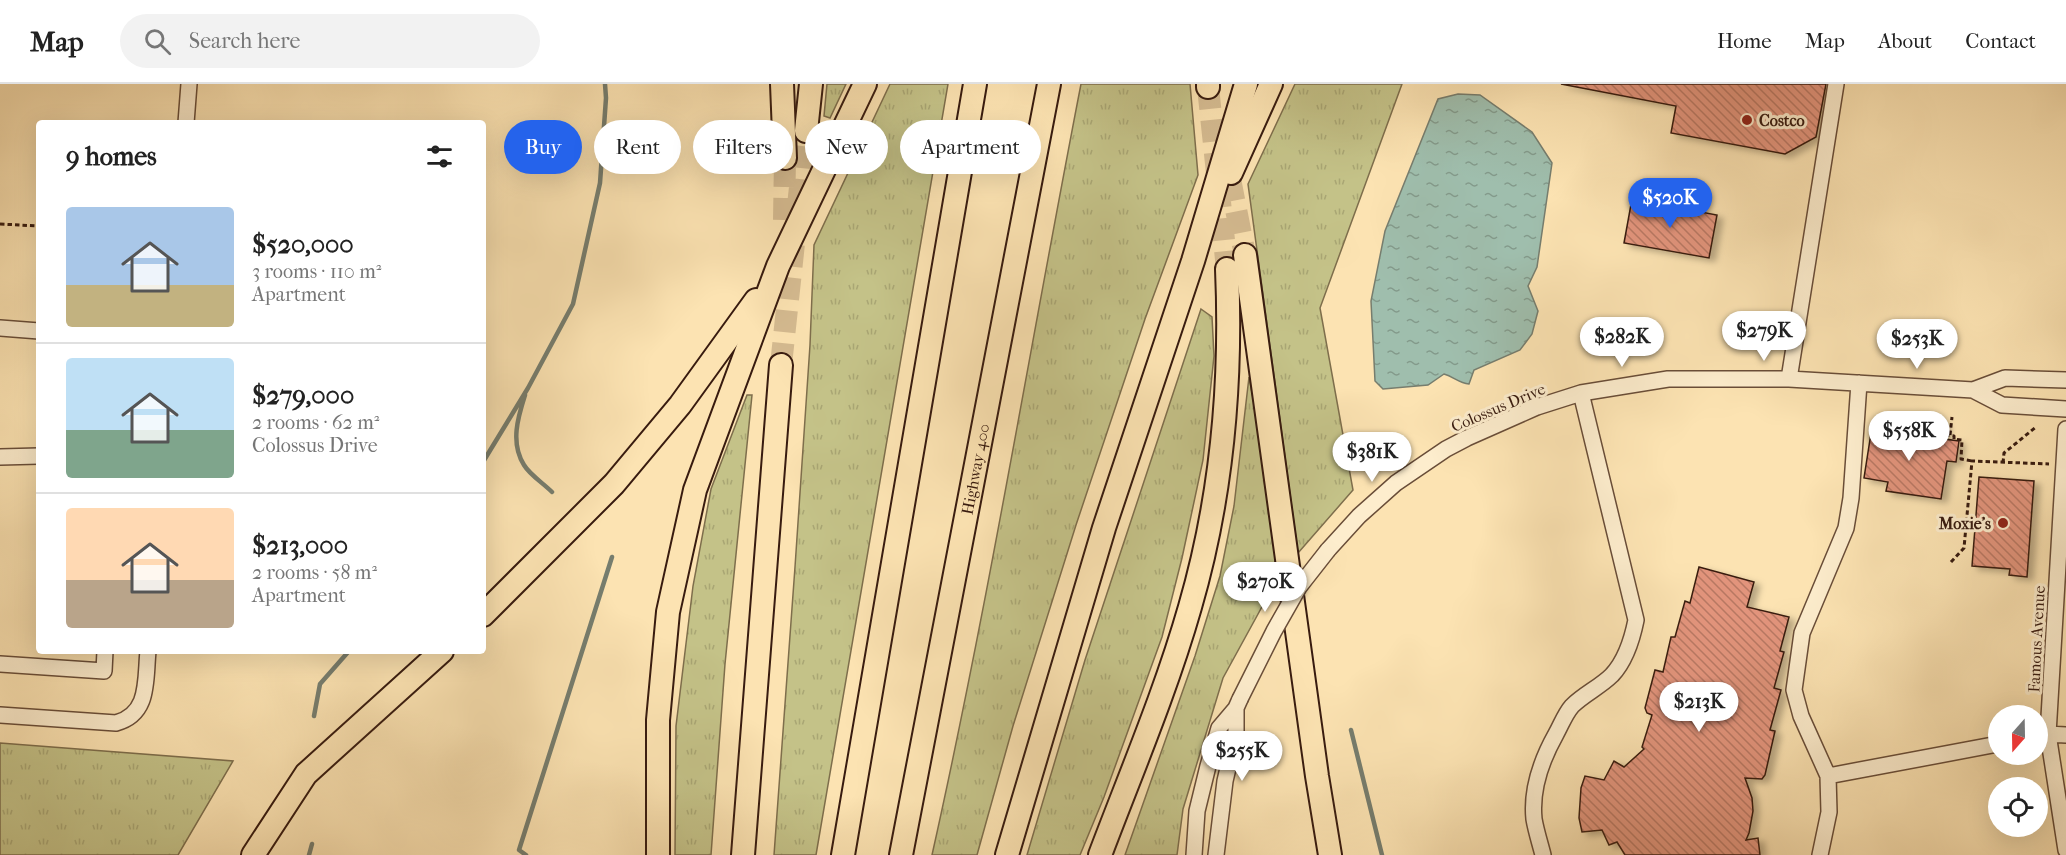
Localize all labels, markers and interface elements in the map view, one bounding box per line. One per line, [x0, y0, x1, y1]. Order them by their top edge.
search box [120, 14, 540, 68]
text: Map [30, 25, 84, 58]
icon: search [141, 25, 174, 58]
text: Search here [189, 28, 300, 54]
text: Home [1717, 29, 1772, 53]
text: Map [1805, 29, 1845, 53]
text: About [1878, 29, 1932, 53]
text: Contact [1965, 29, 2036, 53]
place label: Costco [1759, 111, 1805, 130]
marker: Costco [1740, 113, 1754, 127]
chip: Buy [504, 120, 582, 174]
chip: Rent [594, 120, 681, 174]
chip: Filters [693, 120, 793, 174]
chip: New [805, 120, 888, 174]
chip: Apartment [900, 120, 1041, 174]
icon: filters [423, 140, 456, 173]
text: 9 homes [66, 141, 157, 172]
pin: $520K [1628, 178, 1712, 229]
text: $520K [1642, 186, 1698, 209]
text: $520,000 [252, 229, 354, 260]
icon: home [114, 231, 186, 303]
text: 3 rooms · 110 m² [252, 260, 381, 283]
text: Apartment [252, 283, 346, 306]
pin: $279K [1722, 311, 1806, 362]
pin: $282K [1580, 317, 1664, 368]
text: $279K [1736, 319, 1792, 342]
pin: $253K [1875, 319, 1959, 370]
text: $282K [1594, 325, 1650, 348]
text: $253K [1891, 327, 1943, 350]
street label: Colossus Drive [1448, 379, 1548, 436]
text: $279,000 [252, 380, 354, 411]
icon: home [114, 382, 186, 454]
text: 2 rooms · 62 m² [252, 411, 379, 434]
pin: $558K [1867, 411, 1951, 462]
text: $558K [1883, 419, 1935, 442]
street label: Highway 400 [958, 422, 994, 516]
pin: $381K [1330, 432, 1414, 483]
text: Colossus Drive [252, 434, 378, 457]
text: $381K [1347, 440, 1397, 463]
place label: Moxie's [1938, 514, 1991, 533]
marker: Moxie's [1996, 516, 2010, 530]
text: $213,000 [252, 530, 348, 561]
icon: home [114, 532, 186, 604]
text: 2 rooms · 58 m² [252, 561, 377, 584]
pin: $270K [1223, 562, 1307, 613]
text: $270K [1237, 570, 1293, 593]
text: Apartment [252, 584, 346, 607]
street label: Famous Avenue [2024, 585, 2049, 693]
pin: $213K [1657, 682, 1741, 733]
text: $213K [1673, 690, 1725, 713]
north arrow [1988, 705, 2048, 765]
map controls [1988, 705, 2048, 837]
pin: $255K [1200, 731, 1284, 782]
text: $255K [1215, 739, 1269, 762]
button: locate [1988, 777, 2048, 837]

